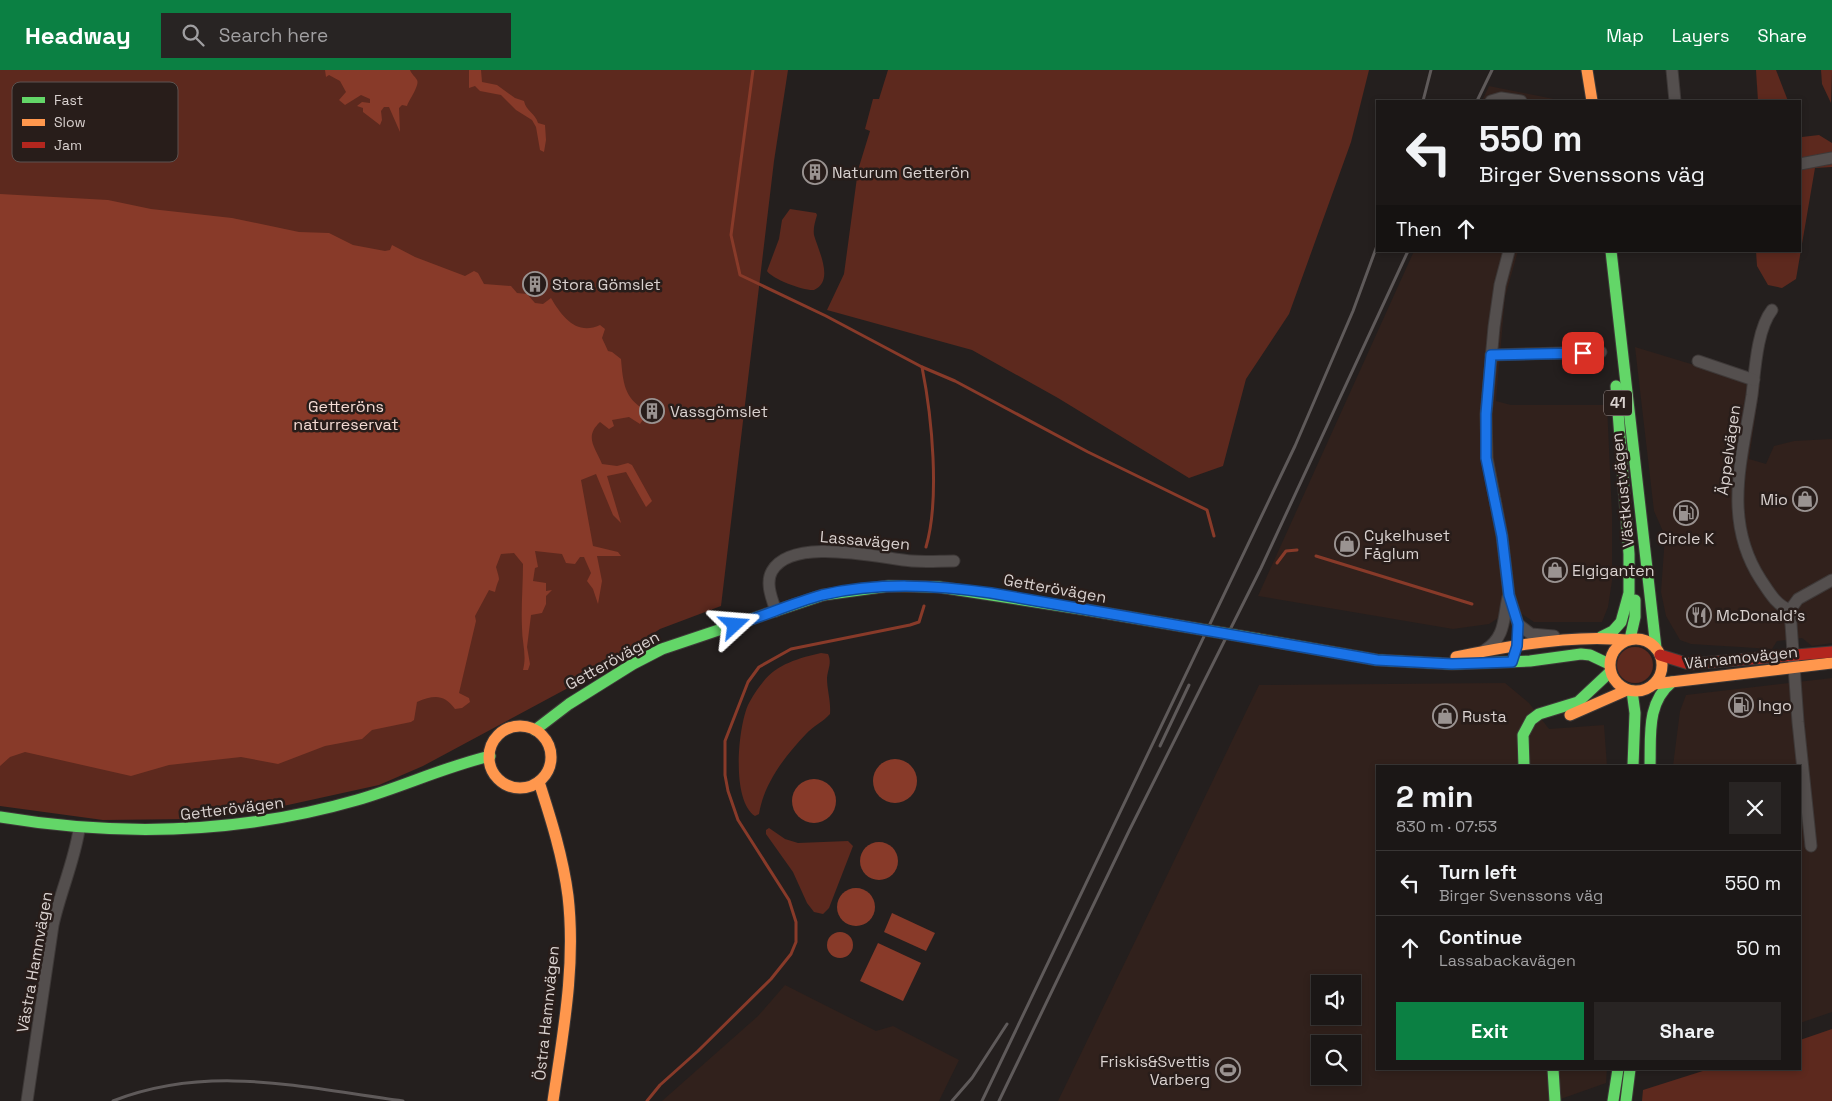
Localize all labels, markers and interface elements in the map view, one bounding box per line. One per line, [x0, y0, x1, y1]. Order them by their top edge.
search box [161, 13, 511, 58]
text: Headway [25, 20, 131, 51]
icon: search [179, 21, 207, 49]
text: Search here [219, 23, 328, 48]
text: Map [1606, 24, 1644, 47]
text: Layers [1672, 24, 1729, 47]
text: Share [1757, 24, 1807, 47]
legend [12, 82, 178, 162]
text: Fast [54, 91, 83, 109]
text: Slow [54, 113, 86, 131]
text: 550 m [1479, 117, 1582, 161]
icon: left [1396, 120, 1461, 185]
text: Jam [54, 136, 82, 154]
building icon: Naturum Getterön [802, 159, 828, 185]
text: Birger Svenssons väg [1479, 160, 1705, 188]
place label: Naturum Getterön [832, 162, 970, 183]
icon: ahead [1452, 215, 1480, 243]
text: Then [1396, 217, 1442, 242]
building icon: Stora Gömslet [522, 271, 548, 297]
place label: Stora Gömslet [552, 274, 661, 295]
pin [1562, 332, 1604, 374]
icon: arrive [1569, 339, 1597, 367]
road number: 41 [1604, 390, 1632, 416]
park label: Getteröns naturreservat [293, 396, 399, 435]
building icon: Vassgömslet [639, 398, 665, 424]
place label: Vassgömslet [670, 401, 768, 422]
street label: Äppelvägen [1712, 404, 1745, 497]
street label: Västkustvägen [1606, 432, 1639, 548]
shop icon: Mio [1792, 486, 1818, 512]
place label: Mio [1760, 489, 1788, 510]
fuel station icon: Circle K [1673, 500, 1699, 526]
place label: Cykelhuset Fåglum [1364, 525, 1450, 564]
street label: Lassavägen [819, 526, 911, 555]
place label: Circle K [1658, 528, 1715, 549]
shop icon: Cykelhuset Fåglum [1334, 531, 1360, 557]
shop icon: Elgiganten [1542, 557, 1568, 583]
place label: Elgiganten [1572, 560, 1655, 581]
street label: Getterövägen [1002, 569, 1108, 608]
position arrow [708, 598, 760, 650]
restaurant icon: McDonald's [1686, 602, 1712, 628]
place label: McDonald's [1716, 605, 1806, 626]
street label: Getterövägen [562, 626, 663, 695]
street label: Värnamovägen [1683, 641, 1799, 674]
fuel station icon: Ingo [1728, 692, 1754, 718]
place label: Ingo [1758, 695, 1792, 716]
shop icon: Rusta [1432, 703, 1458, 729]
place label: Rusta [1462, 706, 1507, 727]
text: 2 min [1396, 777, 1474, 816]
button: close [1729, 782, 1781, 834]
street label: Getterövägen [179, 792, 285, 825]
text: 830 m · 07:53 [1396, 816, 1497, 837]
text: Turn left [1439, 860, 1517, 885]
icon: left [1396, 869, 1424, 897]
text: 550 m [1725, 871, 1781, 896]
text: Birger Svenssons väg [1439, 885, 1603, 906]
street label: Västra Hamnvägen [12, 890, 57, 1034]
text: Continue [1439, 925, 1522, 950]
icon: ahead [1396, 934, 1424, 962]
text: 50 m [1736, 936, 1781, 961]
street label: Östra Hamnvägen [529, 945, 564, 1081]
text: Lassabackavägen [1439, 950, 1576, 971]
map controls [1311, 975, 1361, 1085]
button: sound [1311, 975, 1361, 1025]
button: Exit [1396, 1002, 1584, 1060]
button: Share [1594, 1002, 1781, 1060]
button: search [1311, 1035, 1361, 1085]
place label: Friskis&Svettis Varberg [1100, 1051, 1210, 1090]
sports icon: Friskis&Svettis Varberg [1215, 1057, 1241, 1083]

